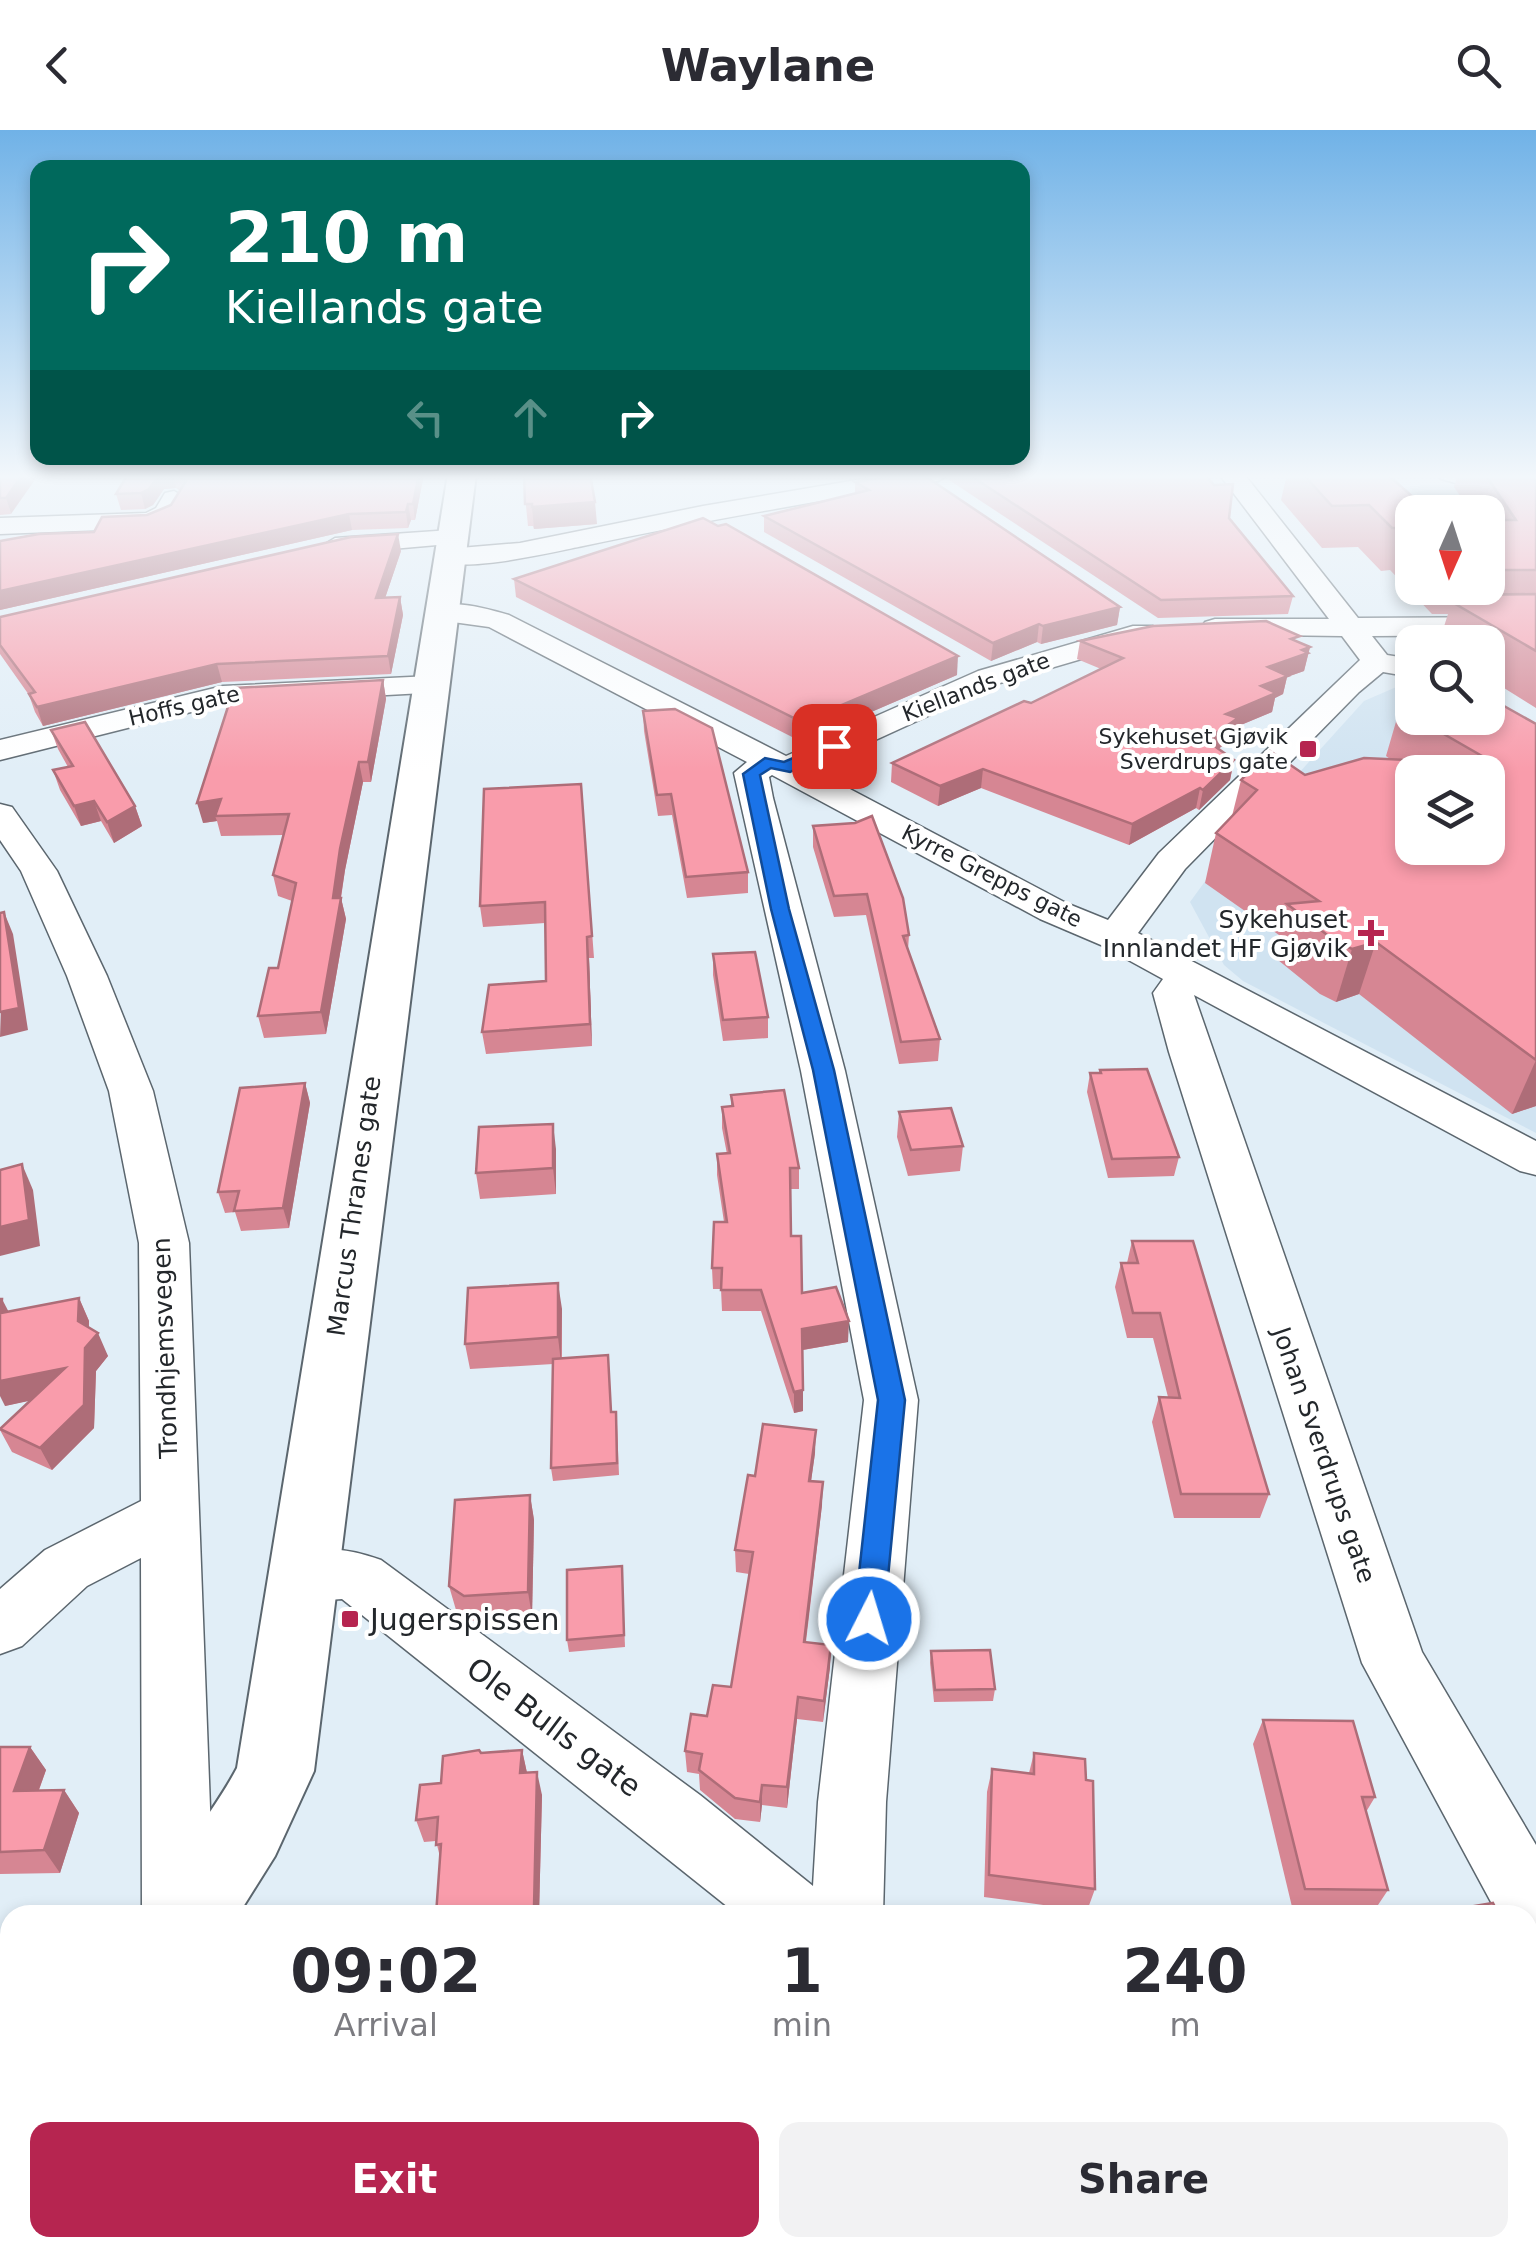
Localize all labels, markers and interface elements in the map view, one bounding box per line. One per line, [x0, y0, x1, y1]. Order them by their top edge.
icon: back [30, 38, 85, 93]
icon: search [1451, 38, 1506, 93]
text: Waylane [661, 39, 875, 92]
text: 210 m [225, 197, 468, 279]
icon: right [60, 200, 190, 330]
text: Kiellands gate [225, 281, 544, 334]
icon: left [398, 390, 453, 445]
icon: ahead [503, 390, 558, 445]
icon: right [608, 390, 663, 445]
north arrow [1395, 495, 1505, 605]
map controls [1395, 495, 1505, 865]
button: search [1395, 625, 1505, 735]
street label: Kiellands gate [899, 647, 1053, 727]
street label: Hoffs gate [126, 681, 242, 731]
pin [792, 704, 877, 789]
icon: arrive [807, 719, 862, 774]
place label: Sykehuset Gjøvik Sverdrups gate [1099, 724, 1288, 774]
marker: Sykehuset Gjøvik Sverdrups gate [1297, 738, 1319, 760]
button: layers [1395, 755, 1505, 865]
street label: Kyrre Grepps gate [898, 820, 1086, 932]
place label: Sykehuset Innlandet HF Gjøvik [1103, 905, 1349, 963]
marker: Sykehuset Innlandet HF Gjøvik [1358, 920, 1384, 946]
street label: Marcus Thranes gate [321, 1074, 387, 1338]
street label: Trondhjemsvegen [147, 1237, 183, 1460]
street label: Johan Sverdrups gate [1266, 1321, 1381, 1587]
position arrow [817, 1567, 921, 1671]
place label: Jugerspissen [368, 1602, 559, 1637]
marker: Jugerspissen [339, 1608, 361, 1630]
street label: Ole Bulls gate [460, 1650, 648, 1804]
text: 09:02 [290, 1936, 481, 2006]
text: 1 [781, 1936, 823, 2006]
text: 240 [1122, 1936, 1248, 2006]
text: Arrival [334, 2006, 438, 2044]
text: min [772, 2006, 832, 2044]
text: m [1169, 2006, 1201, 2044]
button: Exit [30, 2122, 759, 2237]
button: Share [779, 2122, 1508, 2237]

